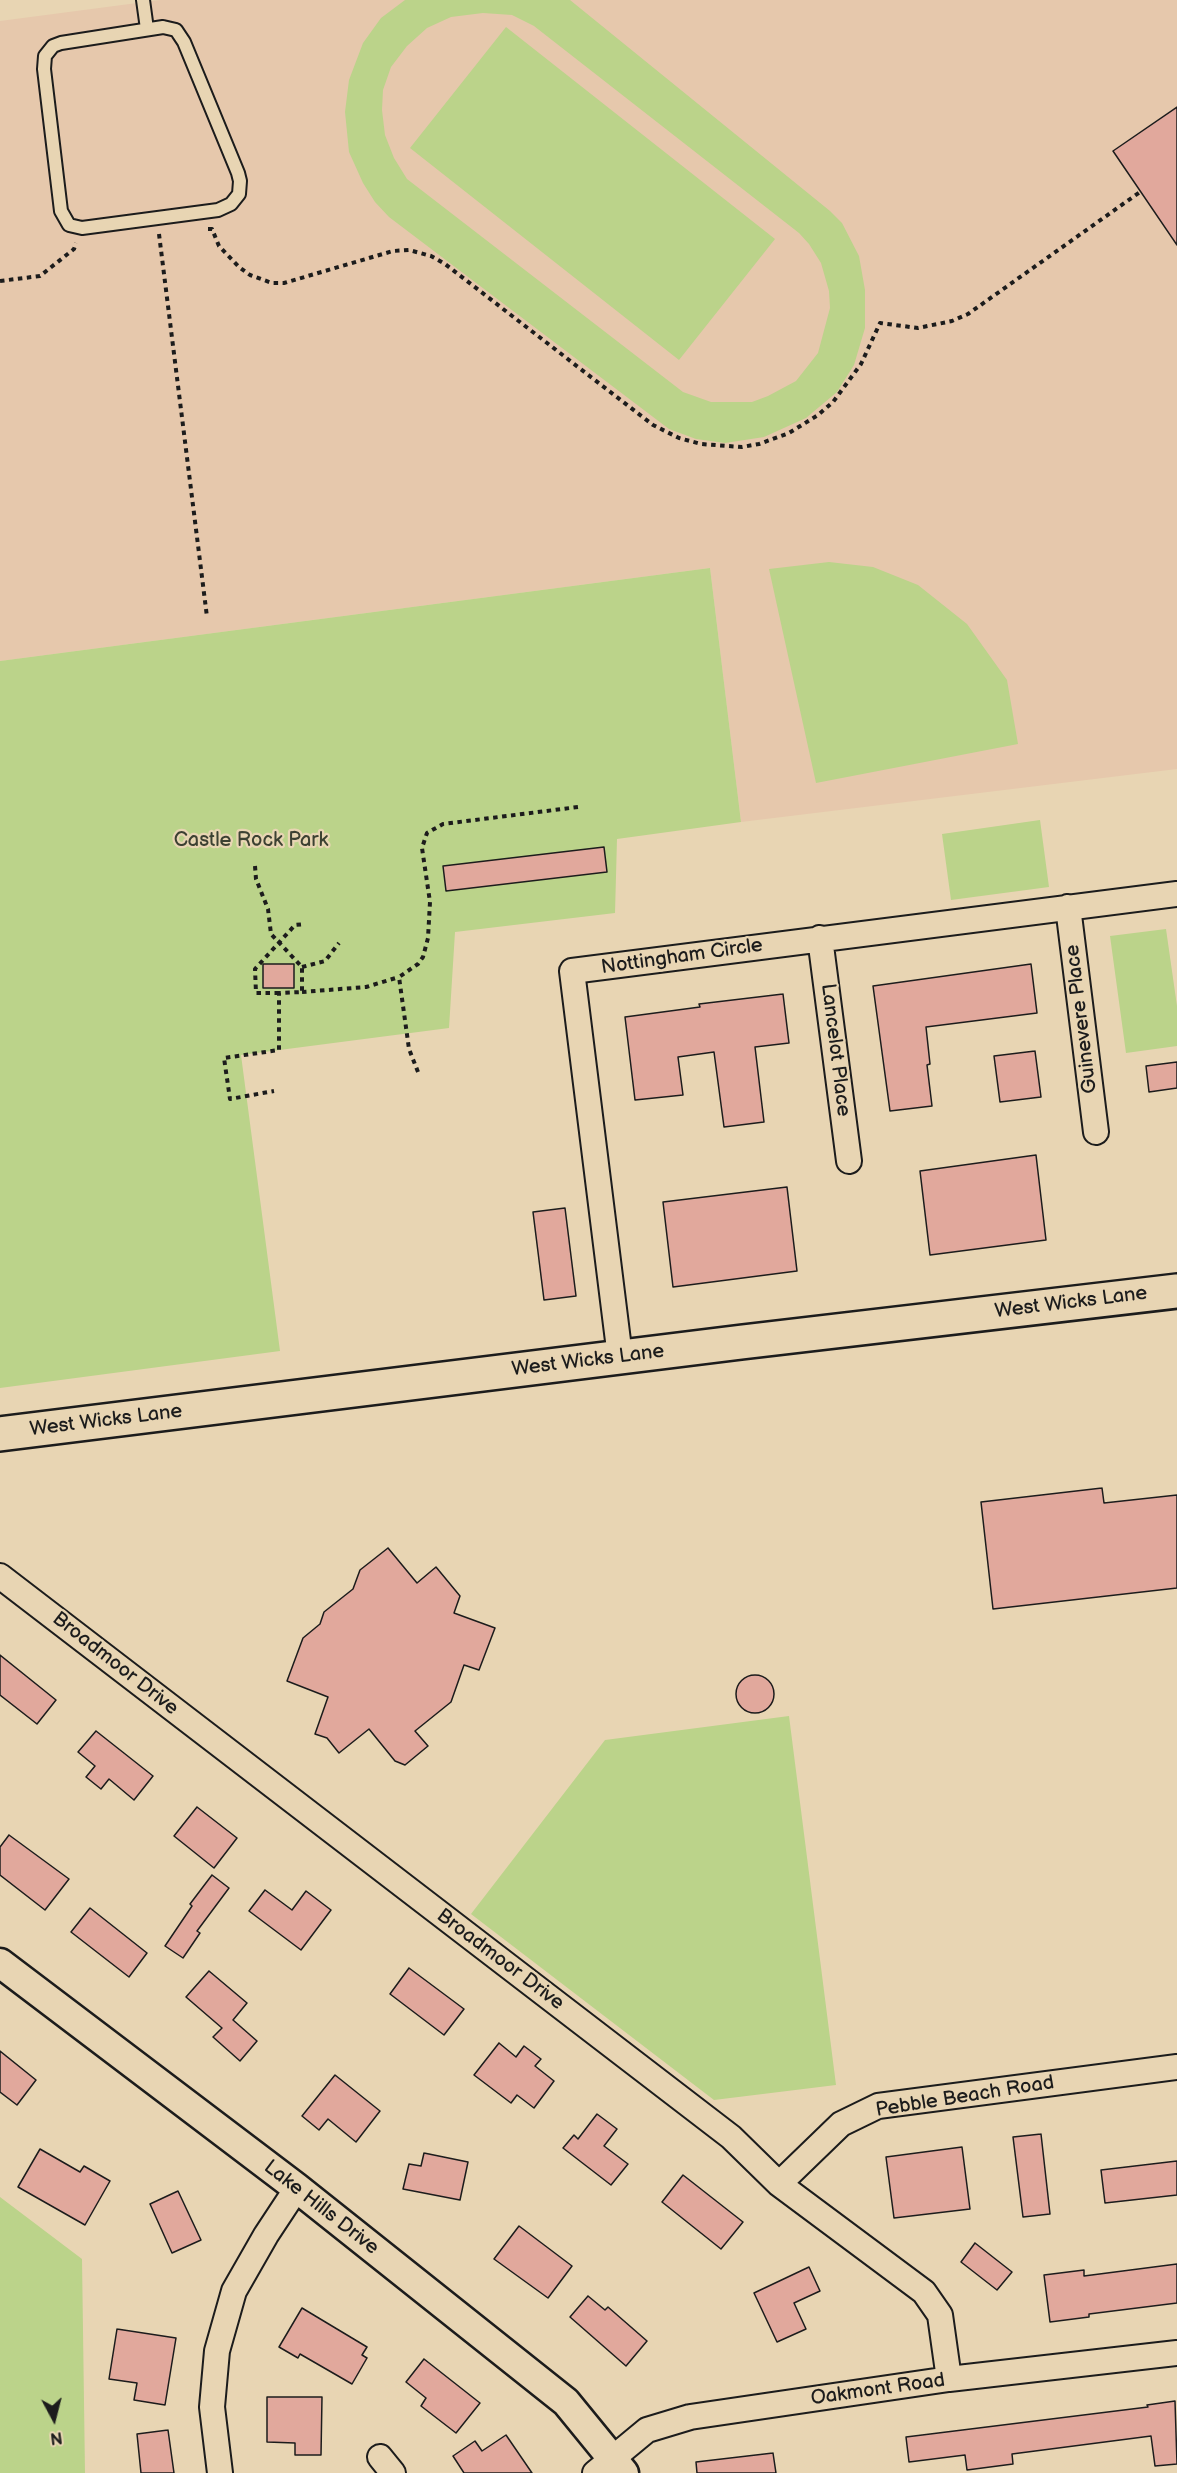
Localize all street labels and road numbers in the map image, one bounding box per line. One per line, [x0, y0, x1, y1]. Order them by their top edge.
street label: Nottingham Circle [600, 934, 764, 980]
street label: Guinevere Place [1061, 943, 1103, 1095]
street label: Lancelot Place [815, 982, 855, 1118]
street label: West Wicks Lane [993, 1282, 1149, 1324]
street label: West Wicks Lane [510, 1340, 666, 1382]
street label: West Wicks Lane [28, 1400, 184, 1442]
street label: Broadmoor Drive [47, 1607, 183, 1721]
street label: Broadmoor Drive [431, 1904, 569, 2016]
street label: Pebble Beach Road [874, 2071, 1056, 2123]
street label: Lake Hills Drive [259, 2156, 383, 2260]
street label: Oakmont Road [809, 2369, 947, 2411]

